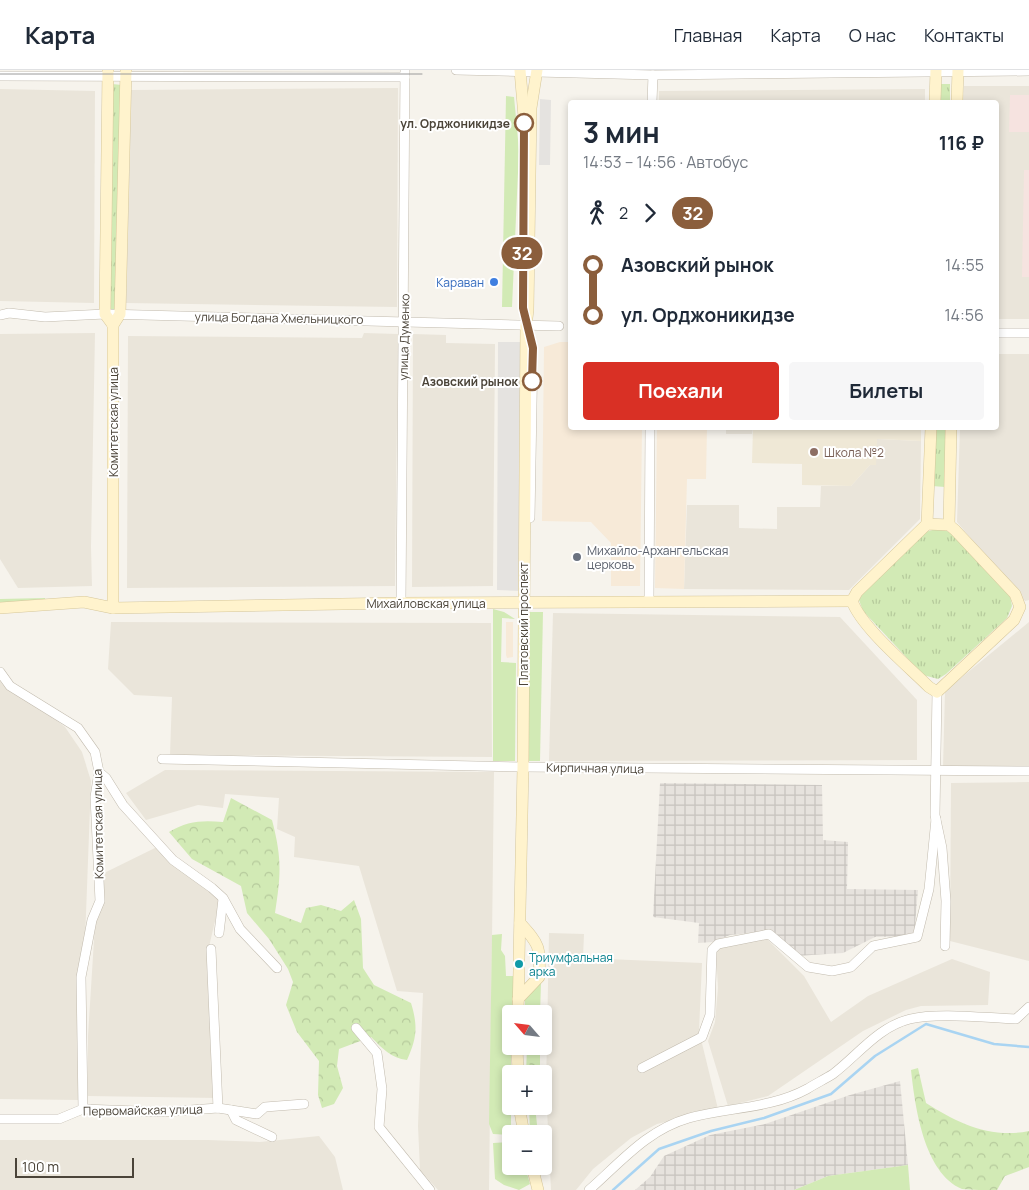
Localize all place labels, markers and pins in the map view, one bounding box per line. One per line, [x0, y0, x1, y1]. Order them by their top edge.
marker: ул. Орджоникидзе [514, 113, 534, 133]
place label: ул. Орджоникидзе [400, 115, 510, 132]
place label: Караван [436, 274, 484, 291]
marker: Караван [488, 276, 500, 288]
marker: Азовский рынок [522, 371, 542, 391]
place label: Азовский рынок [422, 373, 519, 390]
place label: Школа №2 [824, 444, 884, 461]
marker: Школа №2 [808, 446, 820, 458]
place label: Михайло-Архангельская церковь [587, 542, 728, 573]
marker: Михайло-Архангельская церковь [571, 551, 583, 563]
place label: Триумфальная арка [529, 949, 613, 980]
marker: Триумфальная арка [513, 958, 525, 970]

